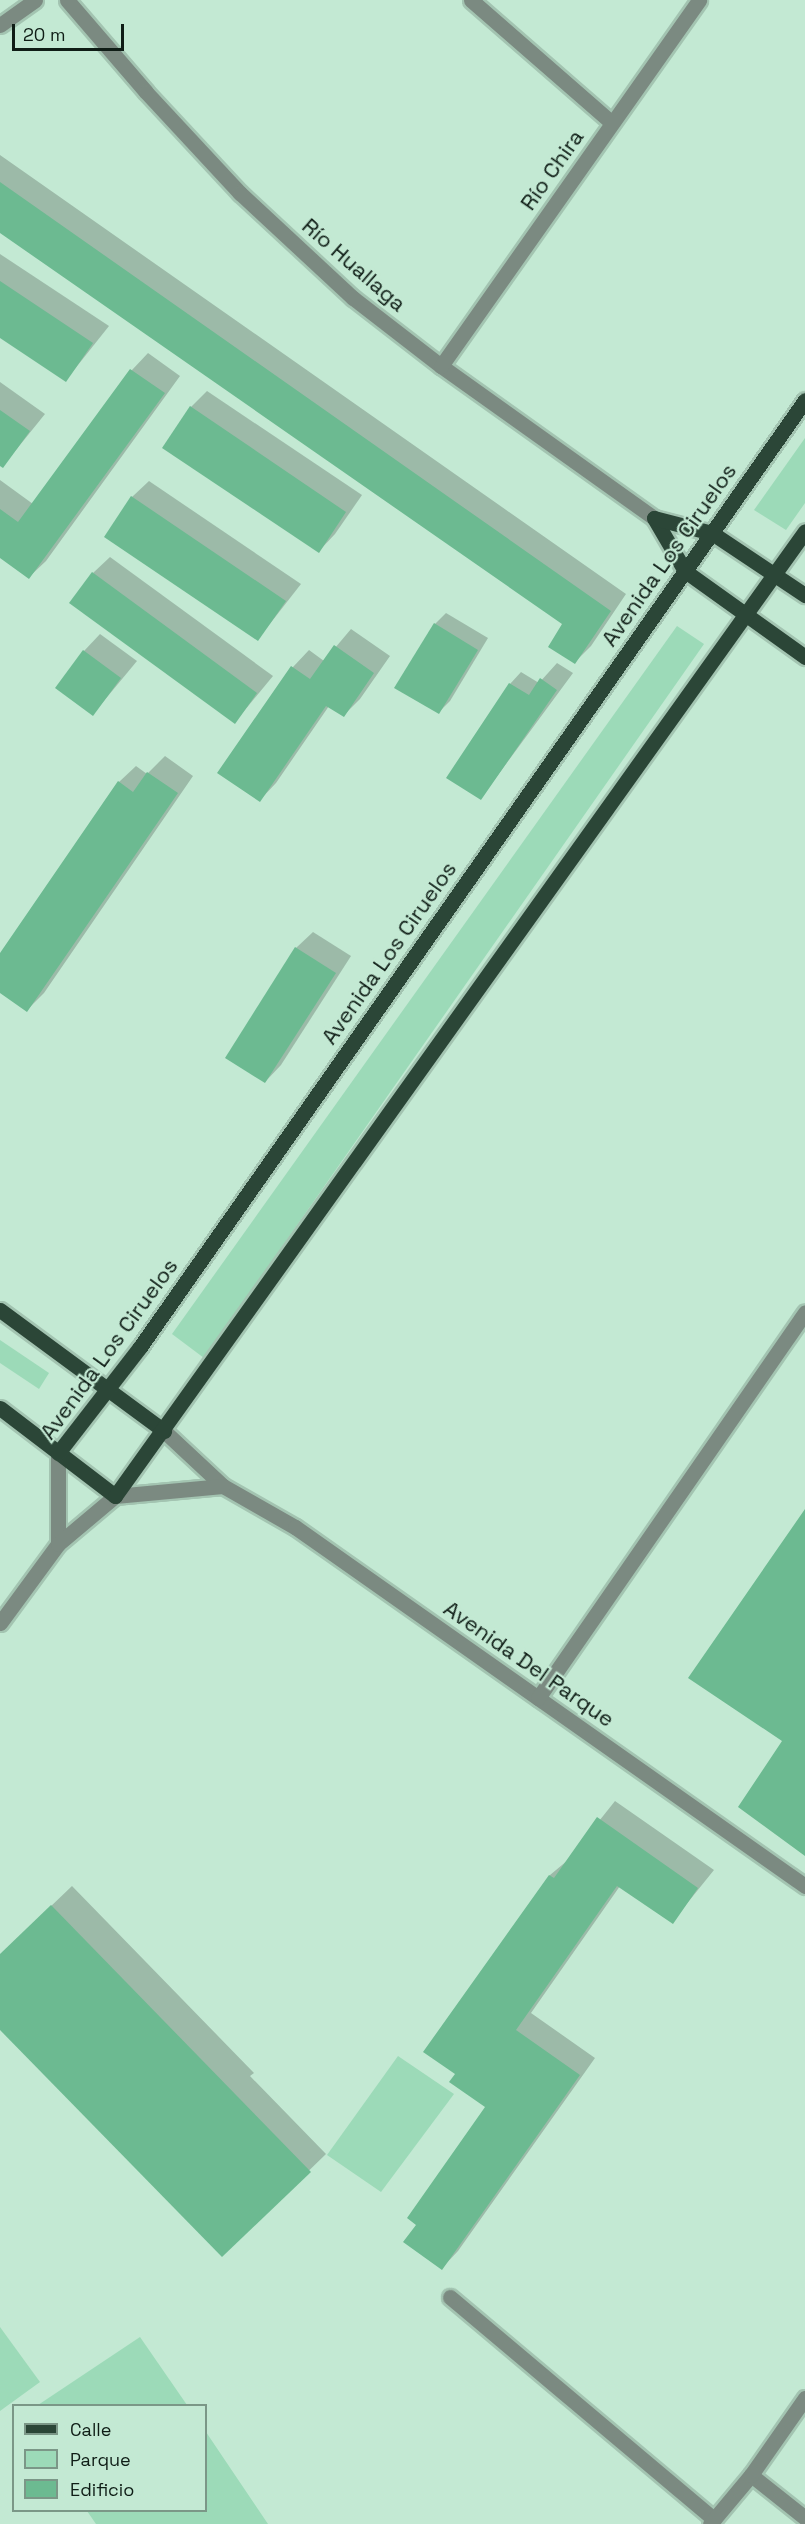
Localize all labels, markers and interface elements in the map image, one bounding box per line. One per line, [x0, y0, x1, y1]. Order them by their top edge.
scale bar [15, 12, 128, 50]
text: 20 m [23, 23, 66, 46]
street label: Río Chira [515, 125, 589, 215]
street label: Río Huallaga [297, 213, 411, 317]
street label: Avenida Los Ciruelos [596, 459, 742, 651]
street label: Avenida Los Ciruelos [316, 857, 462, 1049]
street label: Avenida Los Ciruelos [35, 1254, 183, 1444]
street label: Avenida Del Parque [439, 1595, 619, 1733]
legend [12, 2404, 207, 2512]
text: Calle [70, 2418, 111, 2441]
text: Parque [70, 2448, 131, 2471]
text: Edificio [70, 2478, 134, 2501]

